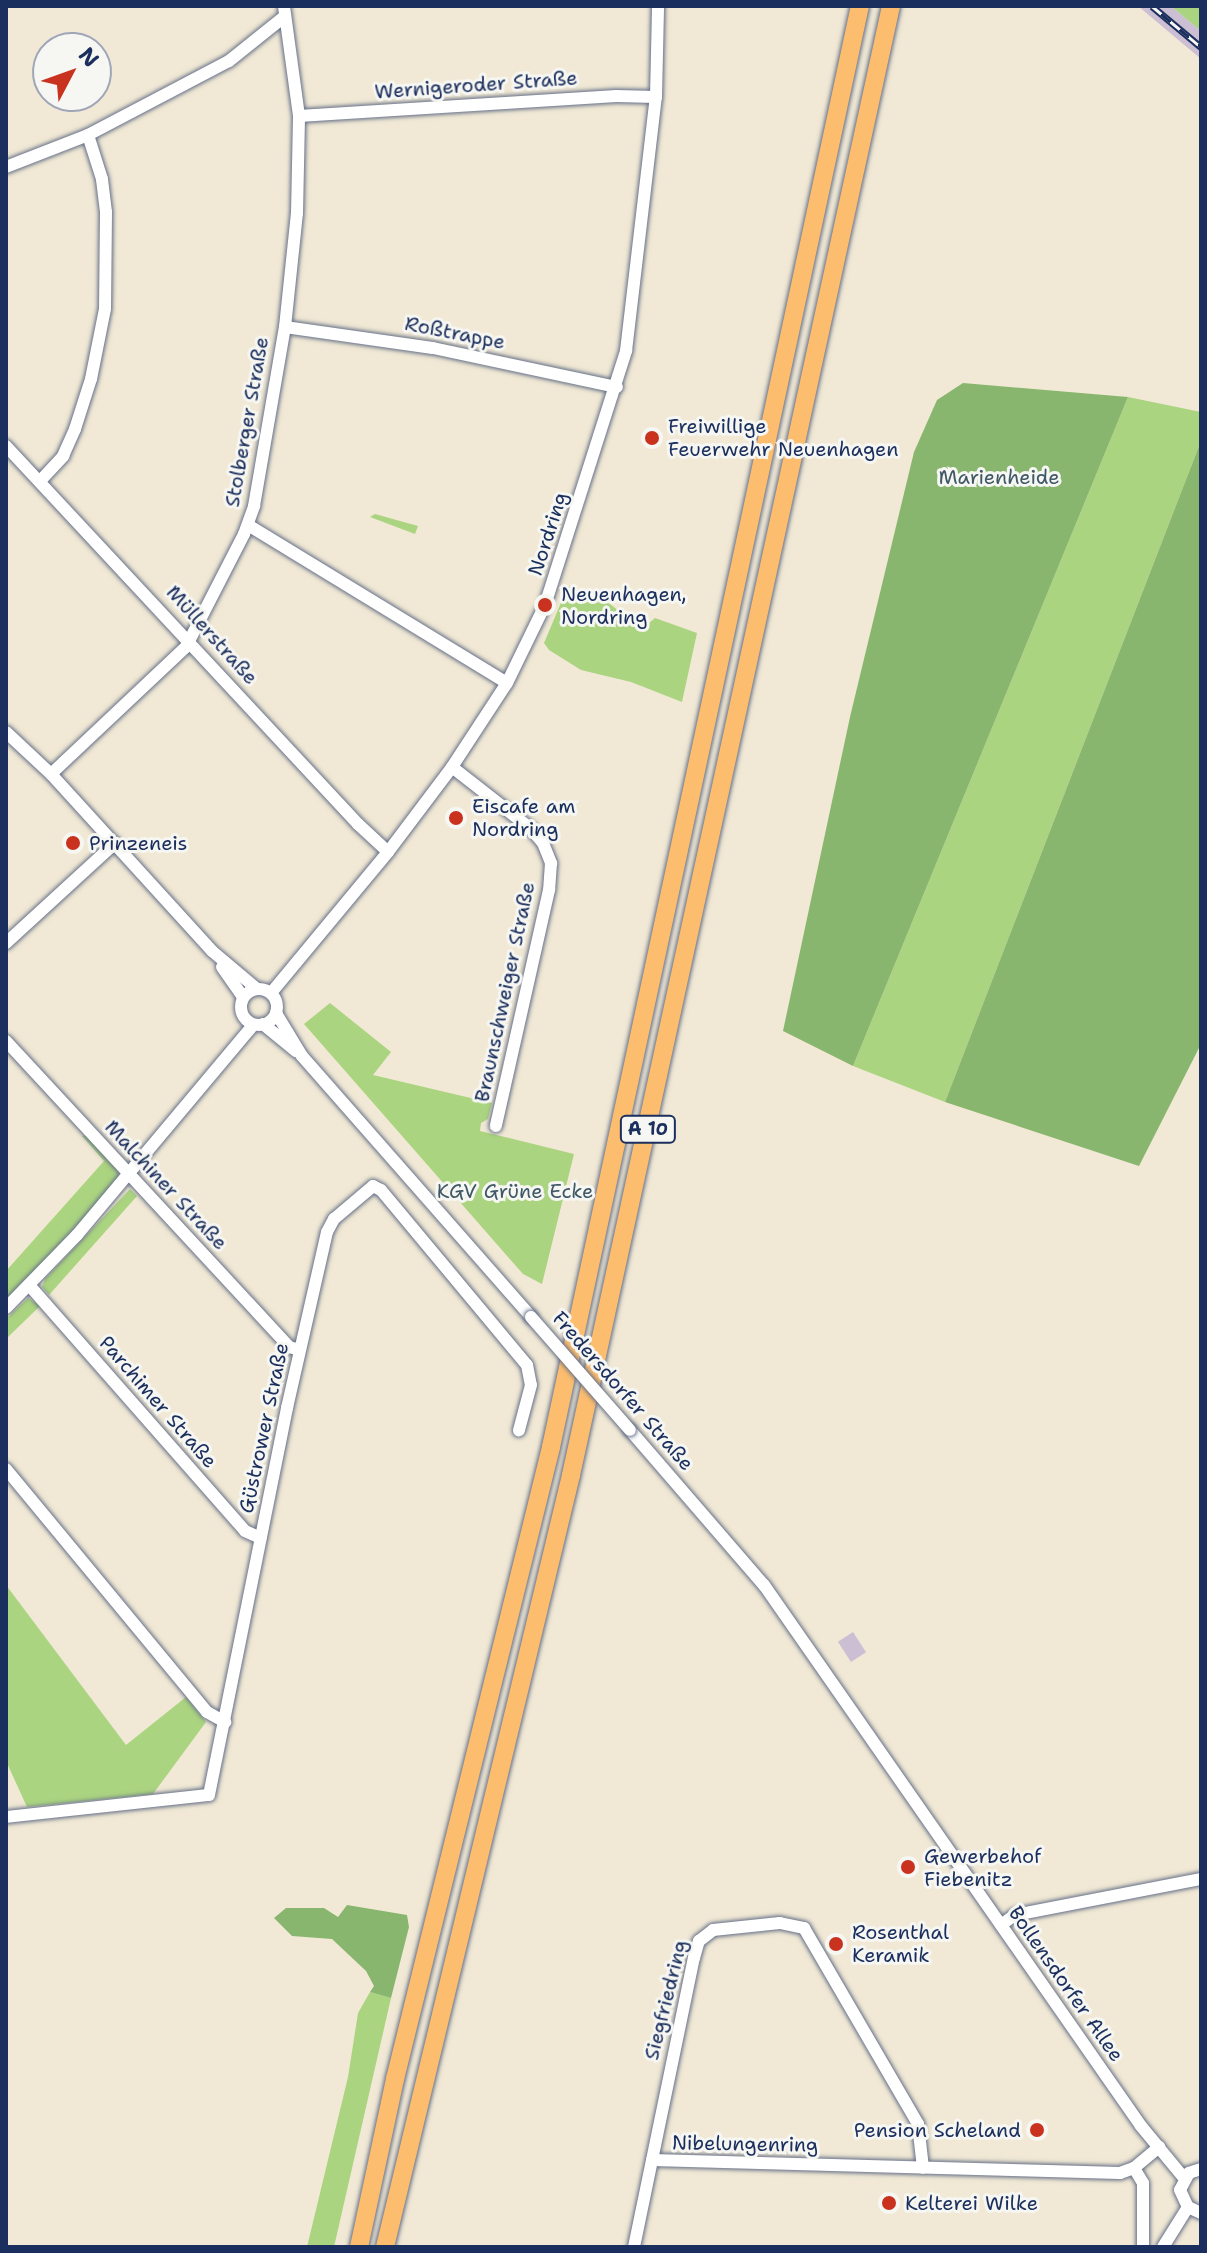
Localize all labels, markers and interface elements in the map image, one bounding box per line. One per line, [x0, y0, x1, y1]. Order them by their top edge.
north arrow [32, 32, 112, 112]
text: N [72, 41, 106, 73]
street label: Wernigeroder Straße [374, 66, 578, 104]
street label: Roßtrappe [403, 312, 507, 354]
street label: Stolberger Straße [220, 335, 274, 509]
place label: Freiwillige Feuerwehr Neuenhagen [668, 414, 898, 461]
marker: Freiwillige Feuerwehr Neuenhagen [643, 429, 661, 447]
park label: Marienheide [938, 465, 1060, 489]
street label: Nordring [523, 489, 573, 579]
street label: Müllerstraße [161, 580, 263, 690]
place label: Neuenhagen, Nordring [561, 582, 687, 629]
marker: Neuenhagen, Nordring [536, 596, 554, 614]
place label: Eiscafe am Nordring [472, 794, 575, 841]
marker: Eiscafe am Nordring [447, 809, 465, 827]
place label: Prinzeneis [89, 831, 187, 855]
marker: Prinzeneis [64, 834, 82, 852]
street label: Braunschweiger Straße [470, 880, 540, 1104]
street label: Malchiner Straße [100, 1115, 232, 1255]
road number: A 10 [618, 1115, 678, 1143]
park label: KGV Grüne Ecke [437, 1179, 593, 1203]
street label: Fredersdorfer Straße [547, 1307, 699, 1475]
street label: Parchimer Straße [94, 1331, 222, 1473]
street label: Güstrower Straße [234, 1341, 294, 1515]
place label: Gewerbehof Fiebenitz [924, 1844, 1041, 1891]
marker: Gewerbehof Fiebenitz [899, 1858, 917, 1876]
street label: Bollensdorfer Allee [1003, 1902, 1129, 2066]
place label: Rosenthal Keramik [852, 1920, 949, 1967]
marker: Rosenthal Keramik [827, 1935, 845, 1953]
street label: Siegfriedring [640, 1938, 692, 2062]
place label: Pension Scheland [854, 2118, 1021, 2142]
marker: Pension Scheland [1028, 2121, 1046, 2139]
street label: Nibelungenring [672, 2131, 818, 2157]
place label: Kelterei Wilke [905, 2191, 1038, 2215]
marker: Kelterei Wilke [880, 2194, 898, 2212]

